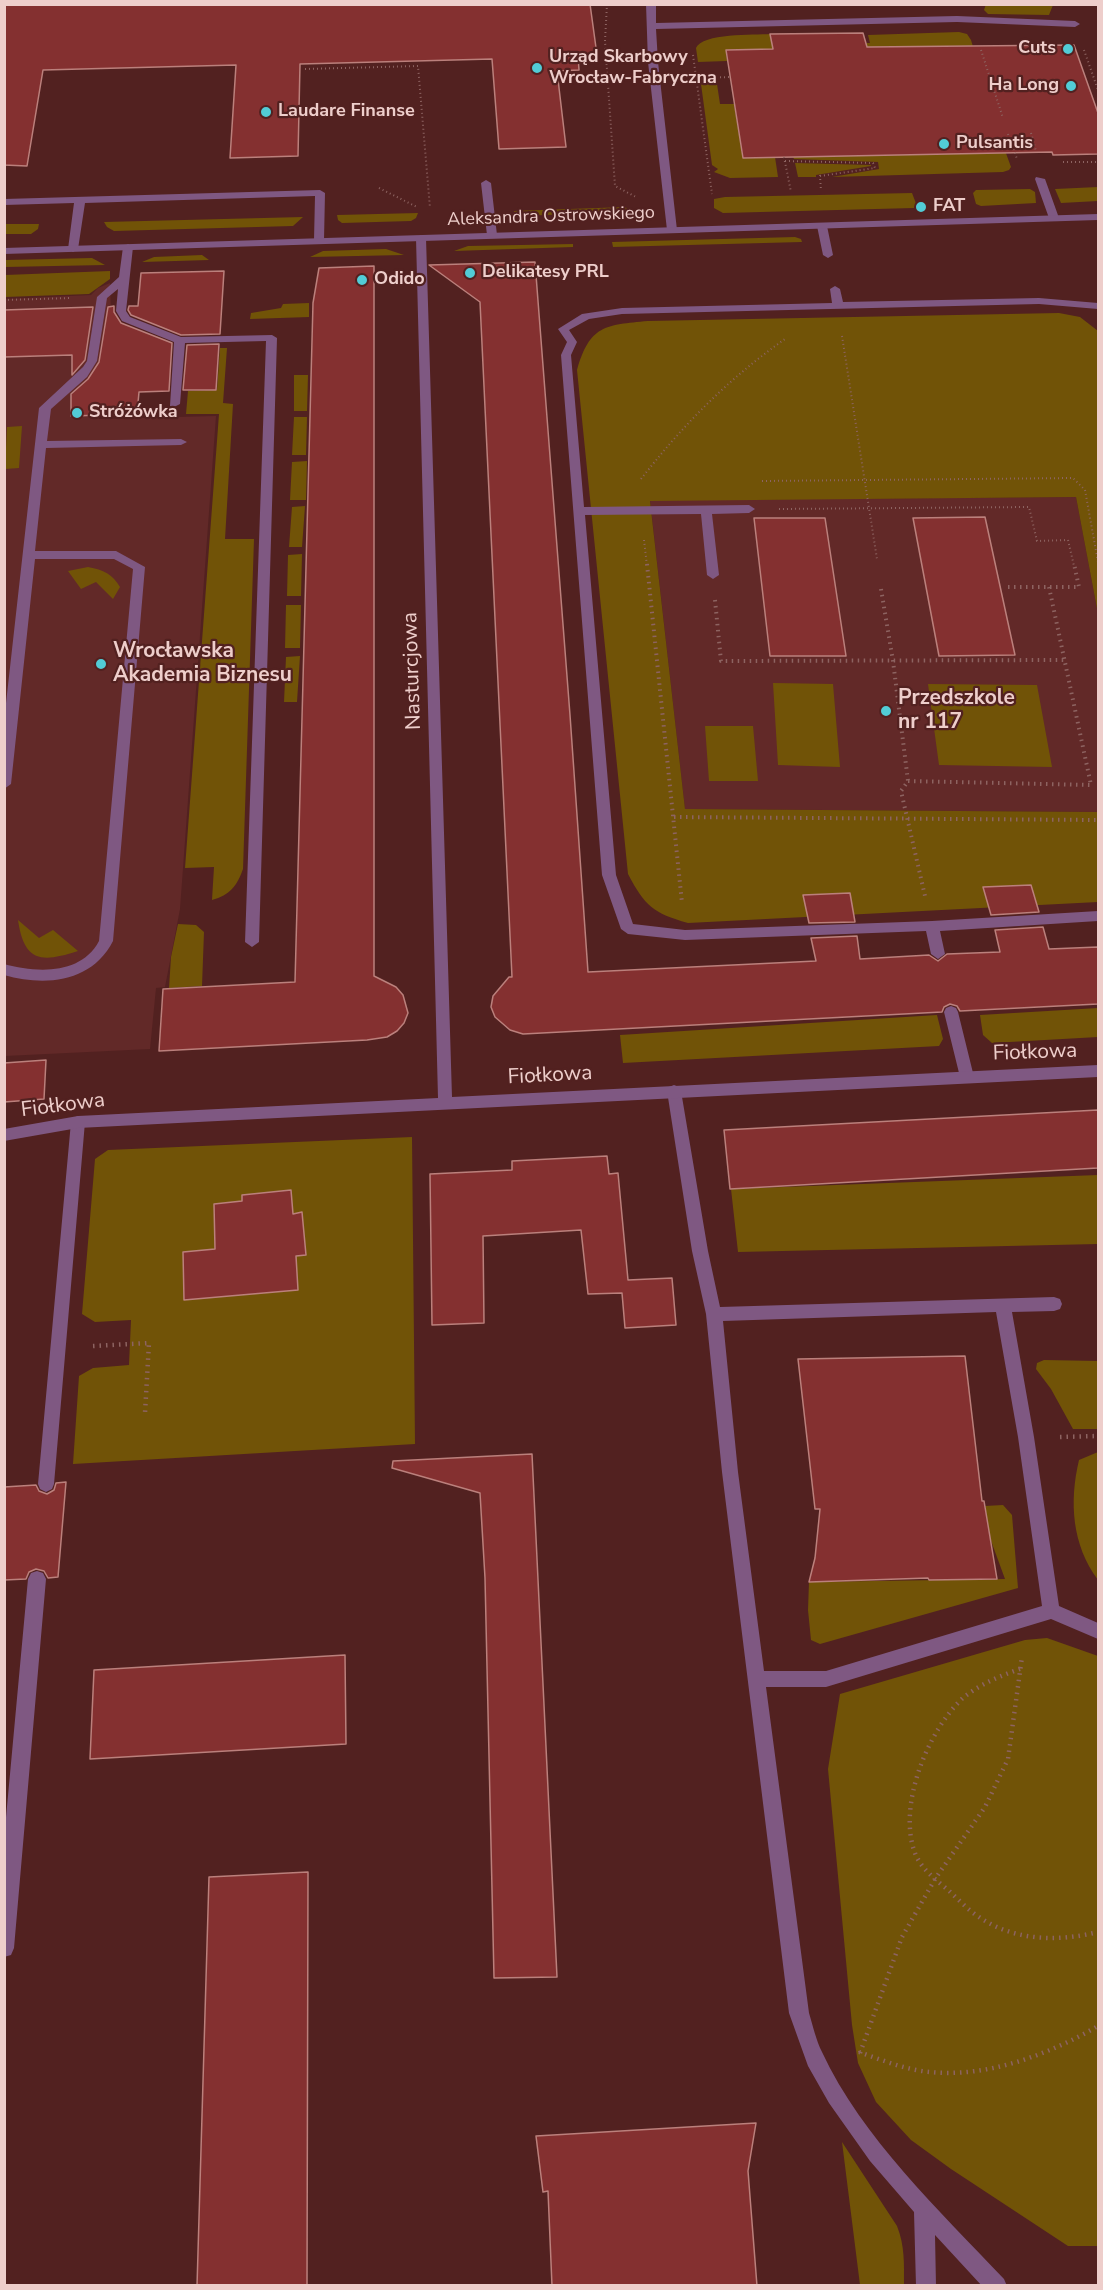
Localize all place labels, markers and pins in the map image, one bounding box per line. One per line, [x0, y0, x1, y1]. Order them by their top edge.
place label: Cuts [1018, 38, 1056, 60]
marker: Cuts [1061, 42, 1075, 56]
place label: Urząd Skarbowy Wrocław-Fabryczna [549, 47, 717, 90]
marker: Urząd Skarbowy Wrocław-Fabryczna [530, 61, 544, 75]
place label: Ha Long [989, 75, 1059, 97]
marker: Ha Long [1064, 79, 1078, 93]
place label: Laudare Finanse [278, 101, 415, 123]
marker: Laudare Finanse [259, 105, 273, 119]
place label: Pulsantis [956, 133, 1033, 155]
marker: Pulsantis [937, 137, 951, 151]
place label: FAT [933, 196, 965, 218]
marker: FAT [914, 200, 928, 214]
place label: Delikatesy PRL [482, 262, 609, 284]
marker: Delikatesy PRL [463, 266, 477, 280]
place label: Odido [374, 269, 425, 291]
marker: Odido [355, 273, 369, 287]
place label: Stróżówka [89, 402, 178, 424]
marker: Stróżówka [70, 406, 84, 420]
place label: Wrocławska Akademia Biznesu [113, 639, 292, 689]
marker: Wrocławska Akademia Biznesu [94, 657, 108, 671]
place label: Przedszkole nr 117 [898, 686, 1015, 736]
marker: Przedszkole nr 117 [879, 704, 893, 718]

